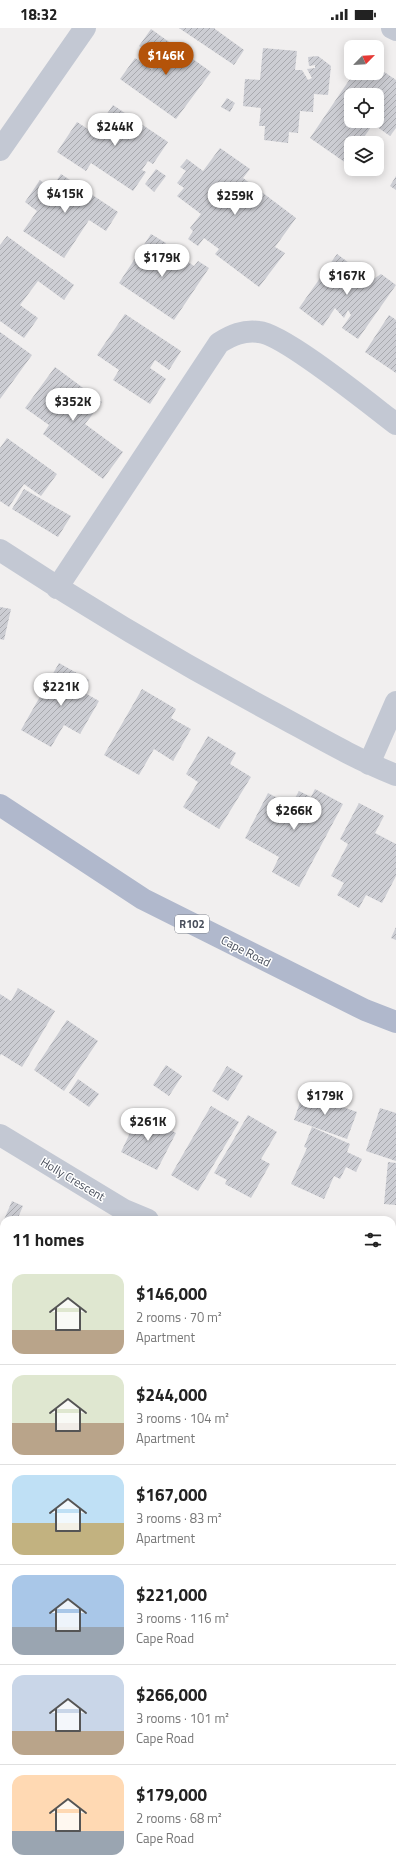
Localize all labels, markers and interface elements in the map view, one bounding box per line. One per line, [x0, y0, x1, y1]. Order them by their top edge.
text: 18:32 [20, 3, 57, 26]
north arrow [344, 40, 384, 80]
map controls [344, 40, 384, 176]
pin: $146K [138, 42, 194, 76]
text: $146K [148, 45, 184, 65]
button: locate [344, 88, 384, 128]
pin: $244K [87, 113, 143, 147]
text: $244K [97, 116, 133, 136]
button: layers [344, 136, 384, 176]
pin: $415K [37, 180, 93, 214]
pin: $259K [207, 182, 263, 216]
text: $415K [47, 183, 83, 203]
text: $259K [217, 185, 253, 205]
pin: $179K [134, 244, 190, 278]
text: $179K [144, 247, 180, 267]
pin: $167K [319, 262, 375, 296]
text: $167K [329, 265, 365, 285]
pin: $352K [45, 388, 101, 422]
text: $352K [55, 391, 91, 411]
pin: $221K [33, 673, 89, 707]
text: $221K [43, 676, 79, 696]
pin: $266K [266, 797, 322, 831]
text: $266K [276, 800, 312, 820]
road number: R102 [175, 915, 209, 933]
street label: Cape Road [218, 930, 274, 972]
pin: $179K [297, 1082, 353, 1116]
text: $179K [307, 1085, 343, 1105]
pin: $261K [120, 1108, 176, 1142]
text: $261K [130, 1111, 166, 1131]
street label: Holly Crescent [37, 1152, 110, 1206]
text: 11 homes [12, 1227, 84, 1253]
icon: filters [362, 1229, 384, 1251]
text: $146,000 [136, 1281, 207, 1307]
icon: home [44, 1290, 92, 1338]
text: 2 rooms · 70 m² [136, 1307, 222, 1327]
text: Apartment [136, 1327, 195, 1347]
text: $244,000 [136, 1382, 207, 1408]
icon: home [44, 1391, 92, 1439]
text: 3 rooms · 104 m² [136, 1408, 229, 1428]
text: Apartment [136, 1428, 195, 1448]
text: $167,000 [136, 1482, 207, 1508]
icon: home [44, 1491, 92, 1539]
text: 3 rooms · 83 m² [136, 1508, 222, 1528]
text: Apartment [136, 1528, 195, 1548]
text: $221,000 [136, 1582, 207, 1608]
icon: home [44, 1591, 92, 1639]
text: 3 rooms · 116 m² [136, 1608, 229, 1628]
text: Cape Road [136, 1628, 194, 1648]
text: $266,000 [136, 1682, 207, 1708]
icon: home [44, 1691, 92, 1739]
text: 3 rooms · 101 m² [136, 1708, 229, 1728]
text: Cape Road [136, 1728, 194, 1748]
text: $179,000 [136, 1782, 207, 1808]
icon: home [44, 1791, 92, 1839]
text: 2 rooms · 68 m² [136, 1808, 222, 1828]
text: Cape Road [136, 1828, 194, 1848]

